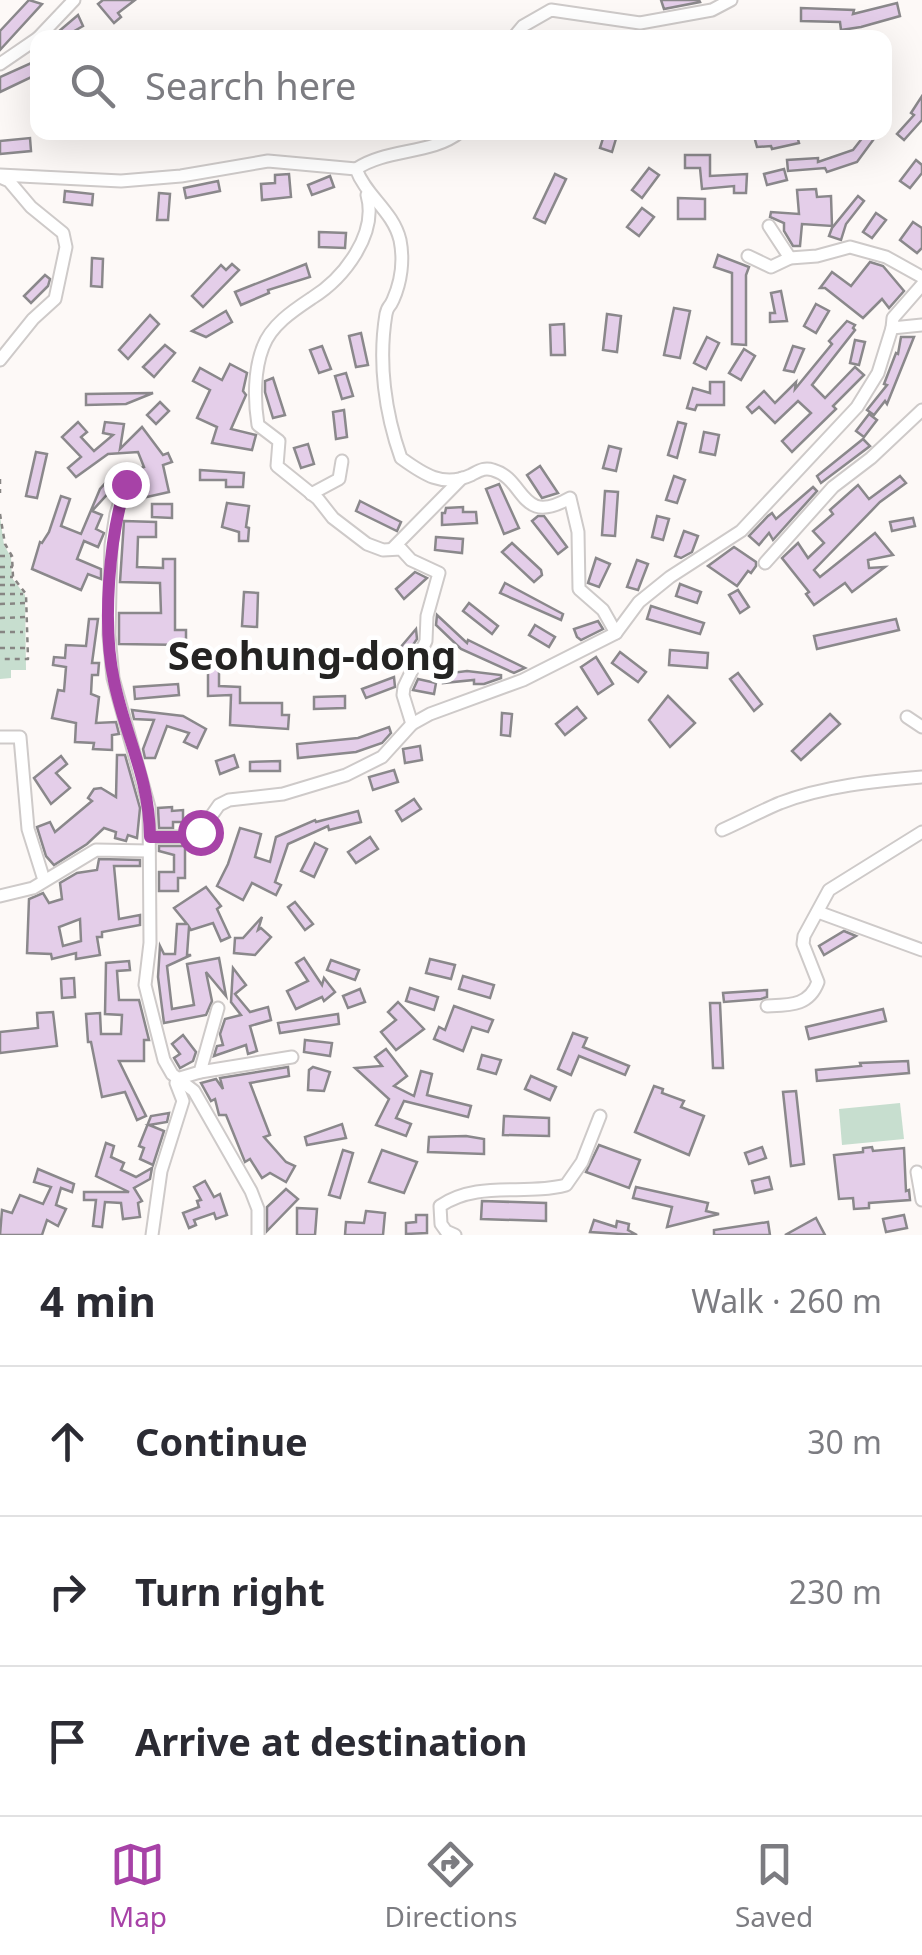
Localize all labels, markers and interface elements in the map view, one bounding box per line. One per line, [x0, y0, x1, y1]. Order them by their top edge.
search box [30, 30, 892, 140]
icon: search [65, 58, 120, 113]
text: Search here [145, 59, 356, 111]
route end [104, 462, 150, 508]
district label: Seohung-dong [168, 627, 456, 682]
route start [178, 810, 224, 856]
text: 4 min [40, 1272, 156, 1329]
text: Walk · 260 m [691, 1279, 882, 1322]
icon: ahead [40, 1414, 95, 1469]
text: Continue [135, 1415, 308, 1467]
text: 30 m [807, 1420, 882, 1463]
icon: right [40, 1564, 95, 1619]
text: Turn right [135, 1565, 325, 1617]
text: 230 m [789, 1570, 882, 1613]
icon: arrive [40, 1714, 95, 1769]
text: Arrive at destination [135, 1715, 527, 1767]
tab: Map [109, 1837, 167, 1935]
tab: Directions [385, 1837, 517, 1935]
tab: Saved [735, 1837, 813, 1935]

